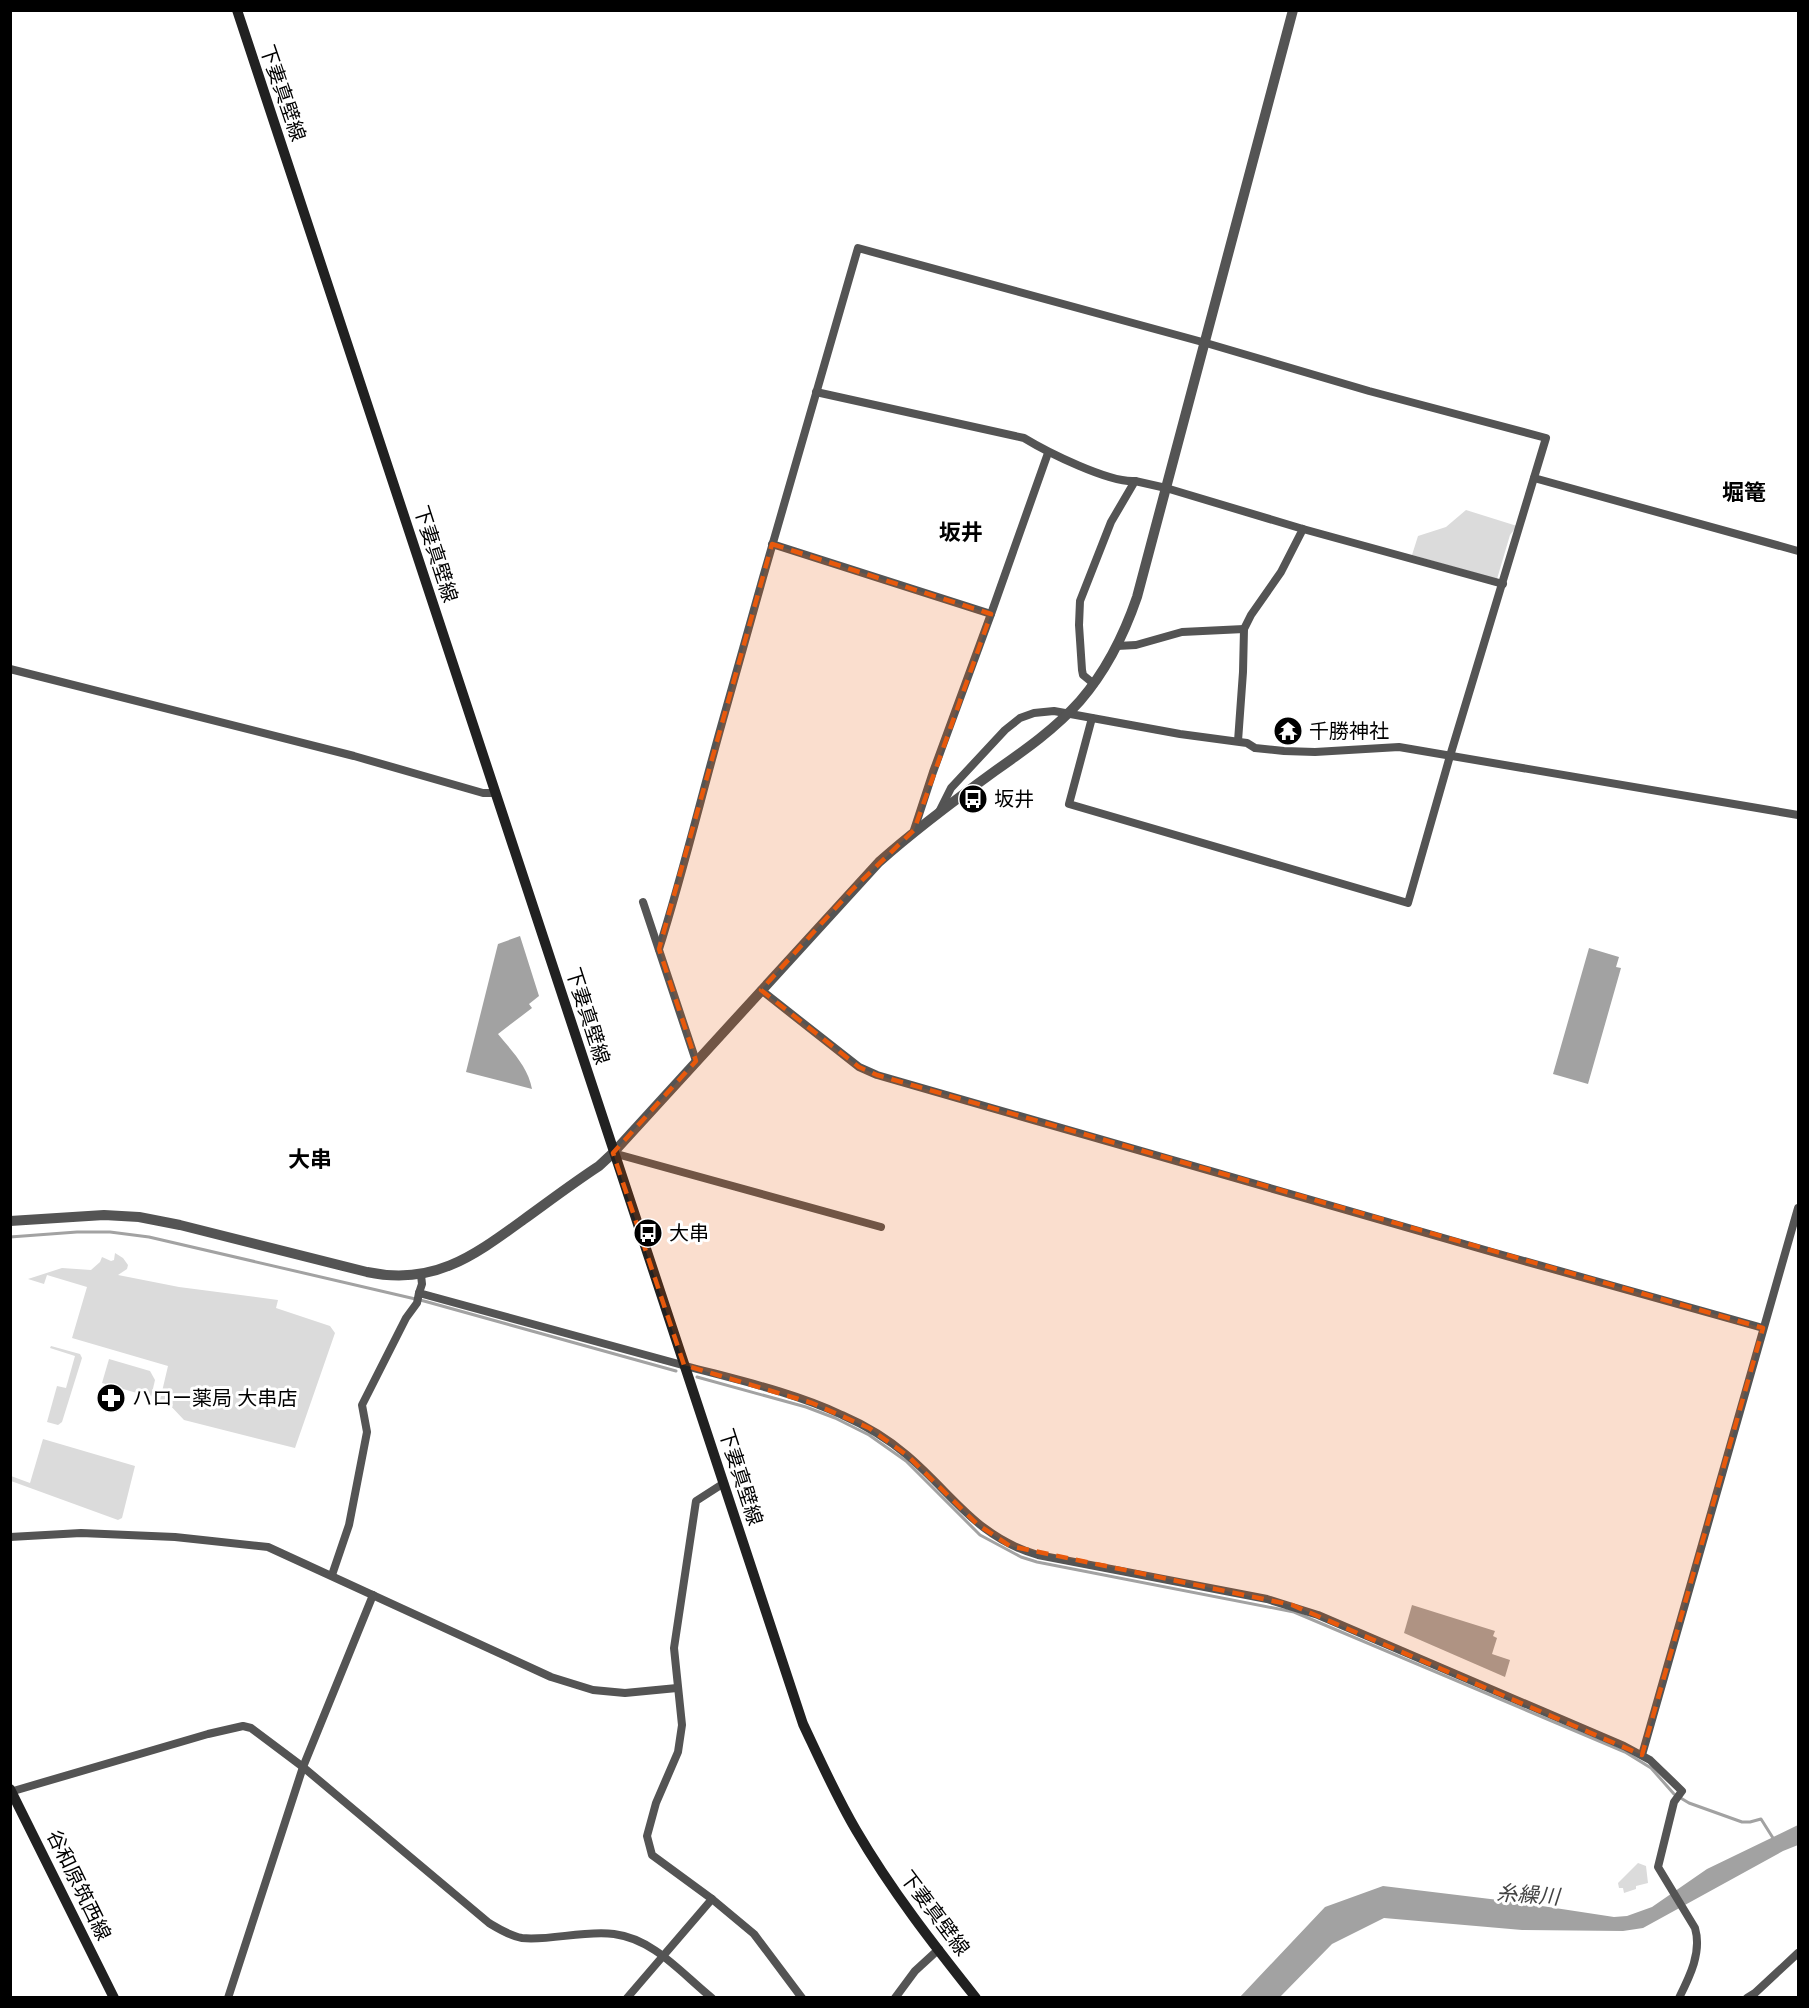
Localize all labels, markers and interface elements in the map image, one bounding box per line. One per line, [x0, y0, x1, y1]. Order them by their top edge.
street label: 下妻真壁線 [254, 41, 312, 145]
district label: 堀篭 [1722, 478, 1766, 507]
street label: 下妻真壁線 [408, 502, 464, 606]
district label: 坂井 [939, 518, 983, 547]
temple icon: 千勝神社 [1272, 715, 1304, 747]
place label: 千勝神社 [1309, 718, 1389, 744]
bus stop icon: 坂井 [957, 783, 989, 815]
place label: 坂井 [994, 786, 1034, 812]
street label: 下妻真壁線 [560, 964, 616, 1068]
district label: 大串 [288, 1145, 332, 1174]
bus stop icon: 大串 [632, 1217, 664, 1249]
place label: 大串 [669, 1220, 709, 1246]
pharmacy icon: ハロー薬局 大串店 [95, 1382, 127, 1414]
place label: ハロー薬局 大串店 [132, 1385, 297, 1411]
street label: 下妻真壁線 [713, 1425, 769, 1529]
street label: 谷和原筑西線 [41, 1825, 117, 1945]
street label: 下妻真壁線 [895, 1865, 975, 1961]
water label: 糸繰川 [1496, 1879, 1562, 1911]

